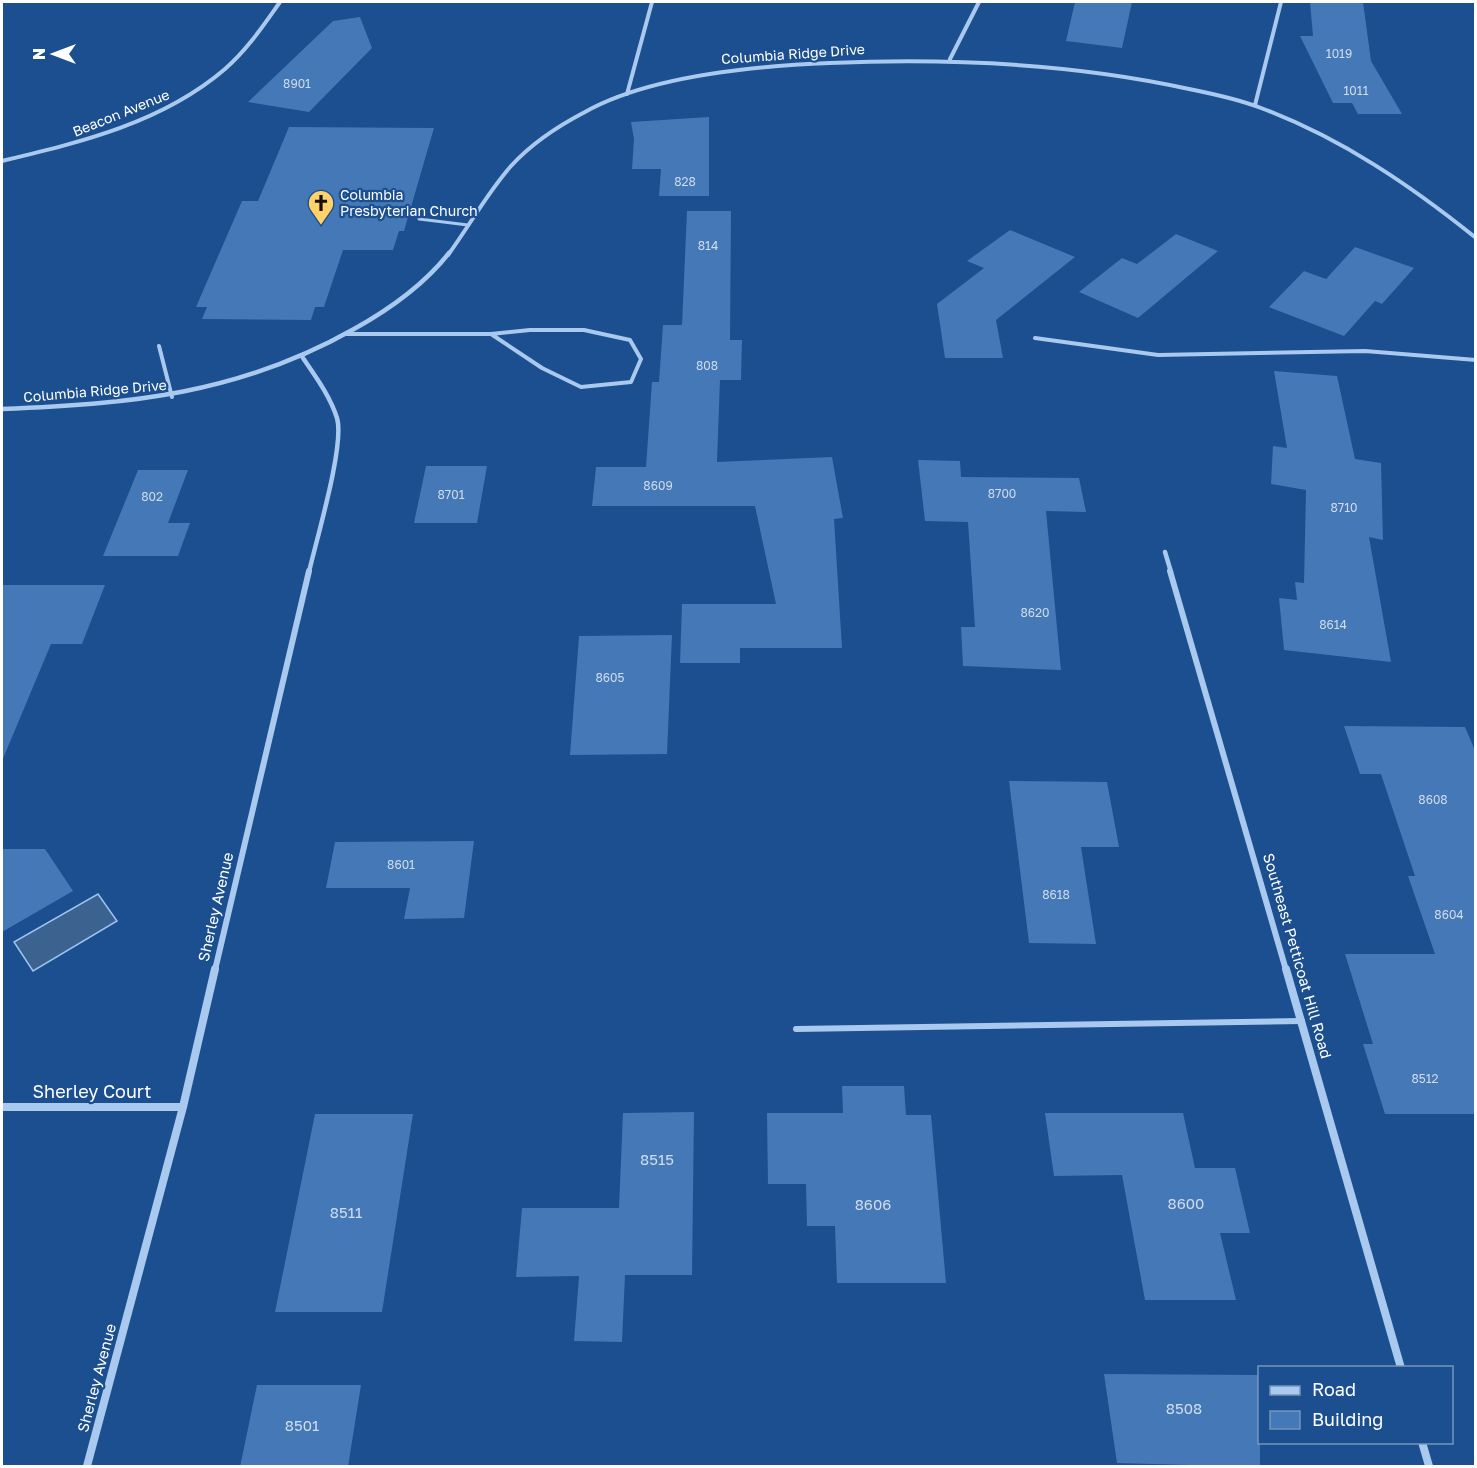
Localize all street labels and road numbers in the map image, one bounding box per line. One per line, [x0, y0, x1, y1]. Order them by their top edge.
street label: Columbia Ridge Drive [721, 40, 865, 67]
street label: Beacon Avenue [70, 85, 172, 140]
street label: Columbia Ridge Drive [23, 376, 167, 405]
street label: Sherley Avenue [194, 850, 236, 963]
street label: Southeast Petticoat Hill Road [1260, 851, 1336, 1060]
street label: Sherley Court [33, 1080, 151, 1102]
street label: Sherley Avenue [73, 1321, 119, 1434]

